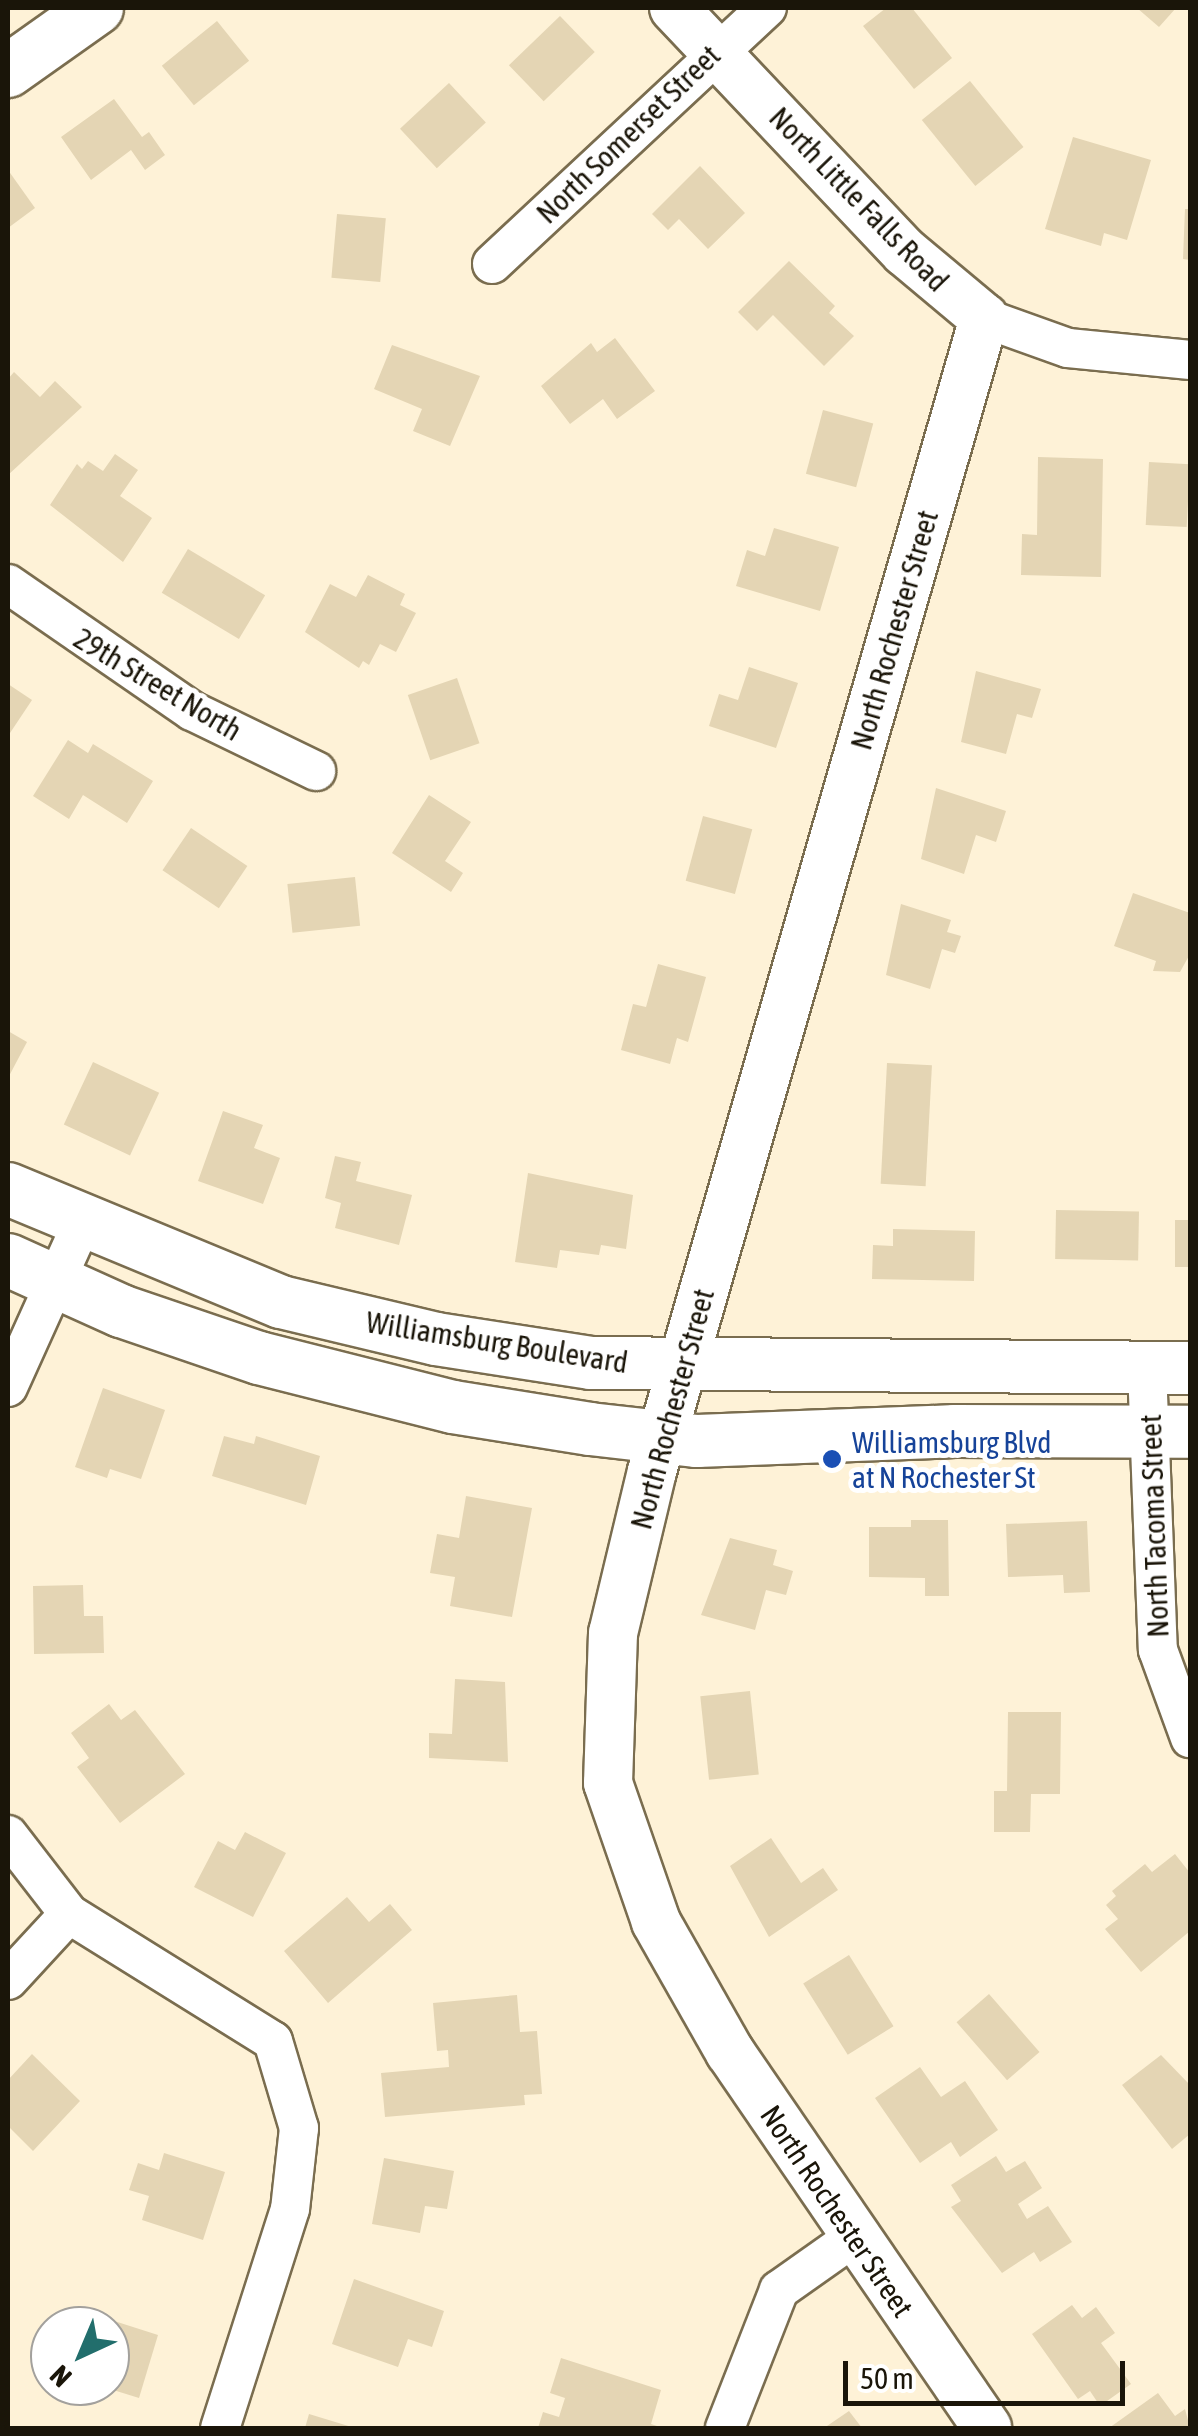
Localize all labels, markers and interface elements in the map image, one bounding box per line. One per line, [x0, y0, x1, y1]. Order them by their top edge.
street label: North Somerset Street [529, 37, 727, 231]
street label: North Little Falls Road [762, 99, 956, 299]
street label: North Rochester Street [843, 506, 945, 754]
street label: 29th Street North [68, 620, 248, 748]
street label: North Rochester Street [623, 1285, 721, 1533]
street label: Williamsburg Boulevard [364, 1304, 630, 1380]
street label: North Tacoma Street [1132, 1414, 1176, 1638]
place label: Williamsburg Blvd at N Rochester St [852, 1424, 1051, 1494]
marker: Williamsburg Blvd at N Rochester St [821, 1448, 843, 1470]
street label: North Rochester Street [753, 2098, 921, 2324]
north arrow [30, 2306, 130, 2406]
scale bar [848, 2341, 1130, 2403]
text: N [43, 2359, 78, 2393]
text: 50 m [860, 2361, 914, 2395]

